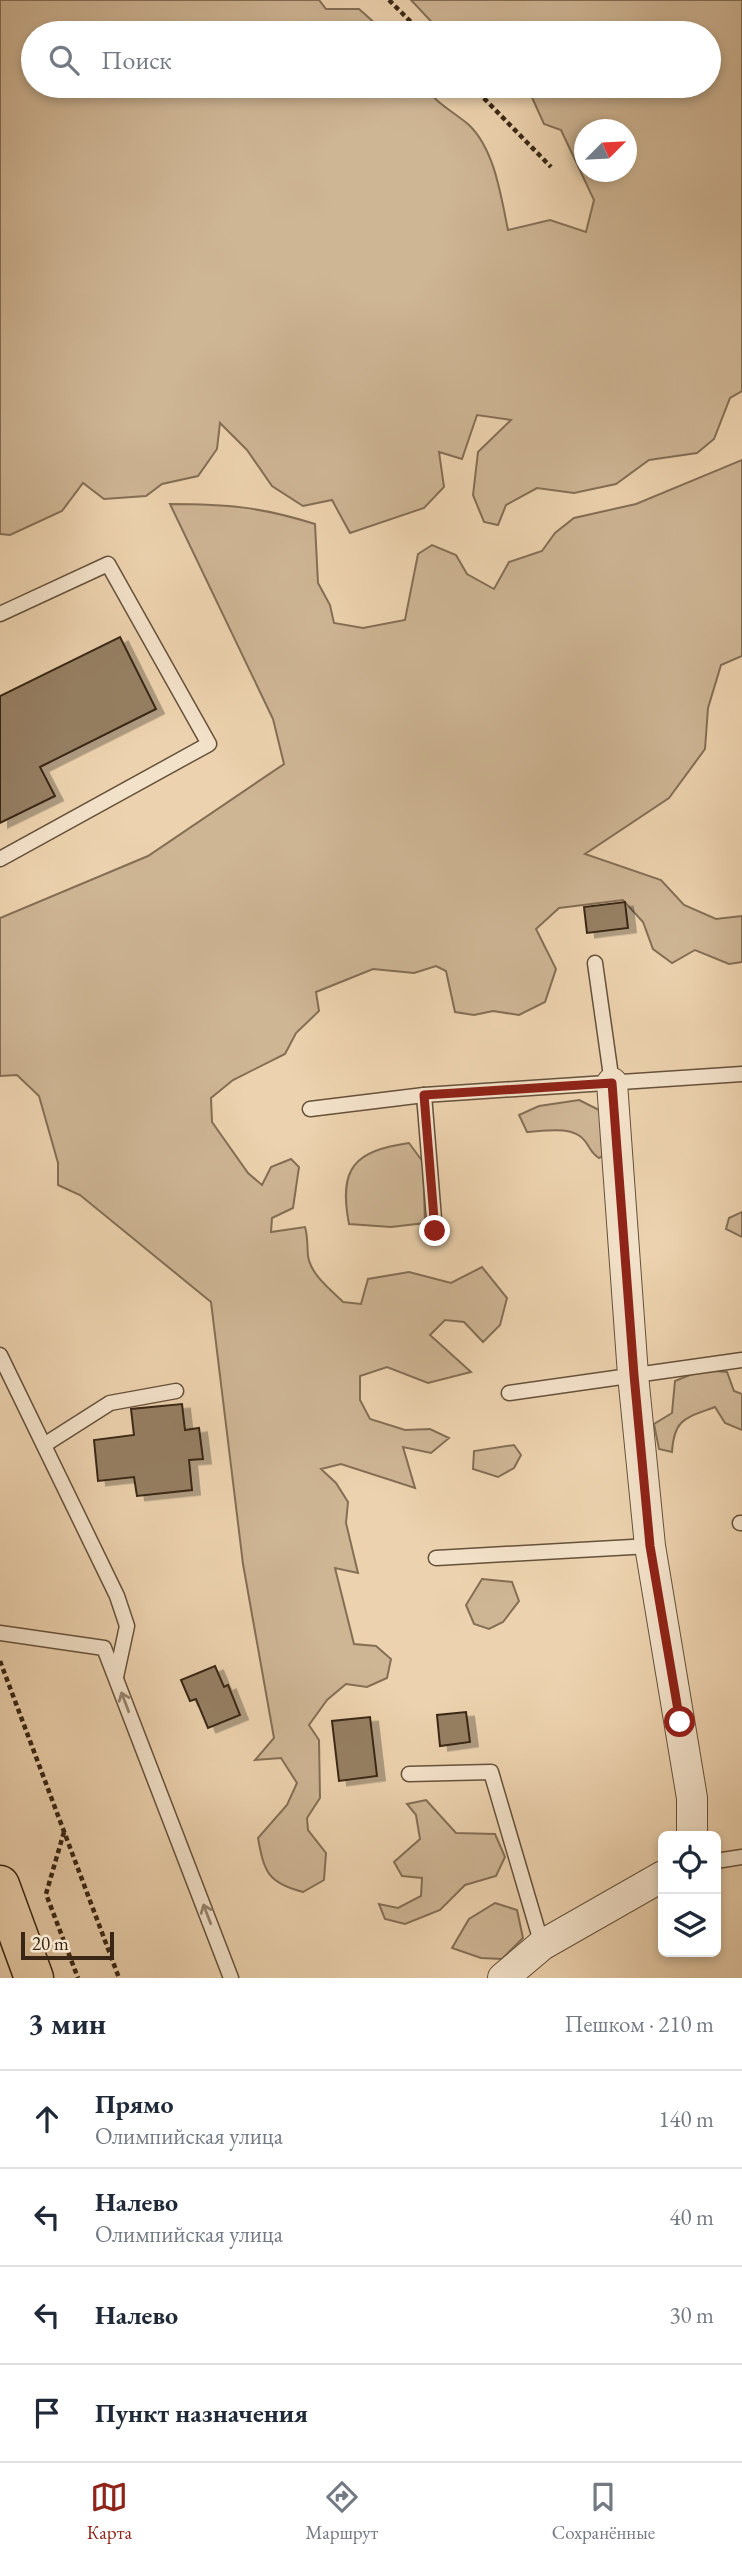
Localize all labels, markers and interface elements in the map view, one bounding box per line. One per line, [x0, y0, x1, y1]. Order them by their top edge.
search box [21, 21, 721, 98]
icon: search [45, 41, 83, 79]
text: Поиск [101, 43, 172, 77]
north arrow [574, 119, 637, 182]
route end [419, 1215, 450, 1246]
one-way arrow [118, 1691, 130, 1713]
route start [664, 1706, 695, 1737]
map controls [658, 1831, 721, 1957]
button: locate [658, 1831, 721, 1894]
button: layers [658, 1894, 721, 1957]
one-way arrow [199, 1904, 212, 1926]
scale bar [21, 1929, 114, 1961]
text: 20 m [32, 1931, 69, 1956]
text: 3 мин [28, 2004, 106, 2043]
text: Пешком · 210 m [565, 2009, 714, 2039]
text: Прямо [95, 2087, 174, 2121]
icon: ahead [28, 2100, 66, 2138]
text: 140 m [658, 2104, 714, 2134]
text: Олимпийская улица [95, 2121, 283, 2151]
text: Налево [95, 2185, 178, 2219]
icon: left [28, 2198, 66, 2236]
text: 40 m [669, 2202, 714, 2232]
text: Олимпийская улица [95, 2219, 283, 2249]
icon: left [28, 2296, 66, 2334]
text: Налево [95, 2298, 178, 2332]
text: 30 m [669, 2300, 714, 2330]
icon: arrive [28, 2394, 66, 2432]
text: Пункт назначения [95, 2396, 308, 2430]
tab: Карта [87, 2478, 132, 2545]
tab: Маршрут [305, 2478, 378, 2545]
tab: Сохранённые [552, 2478, 655, 2545]

